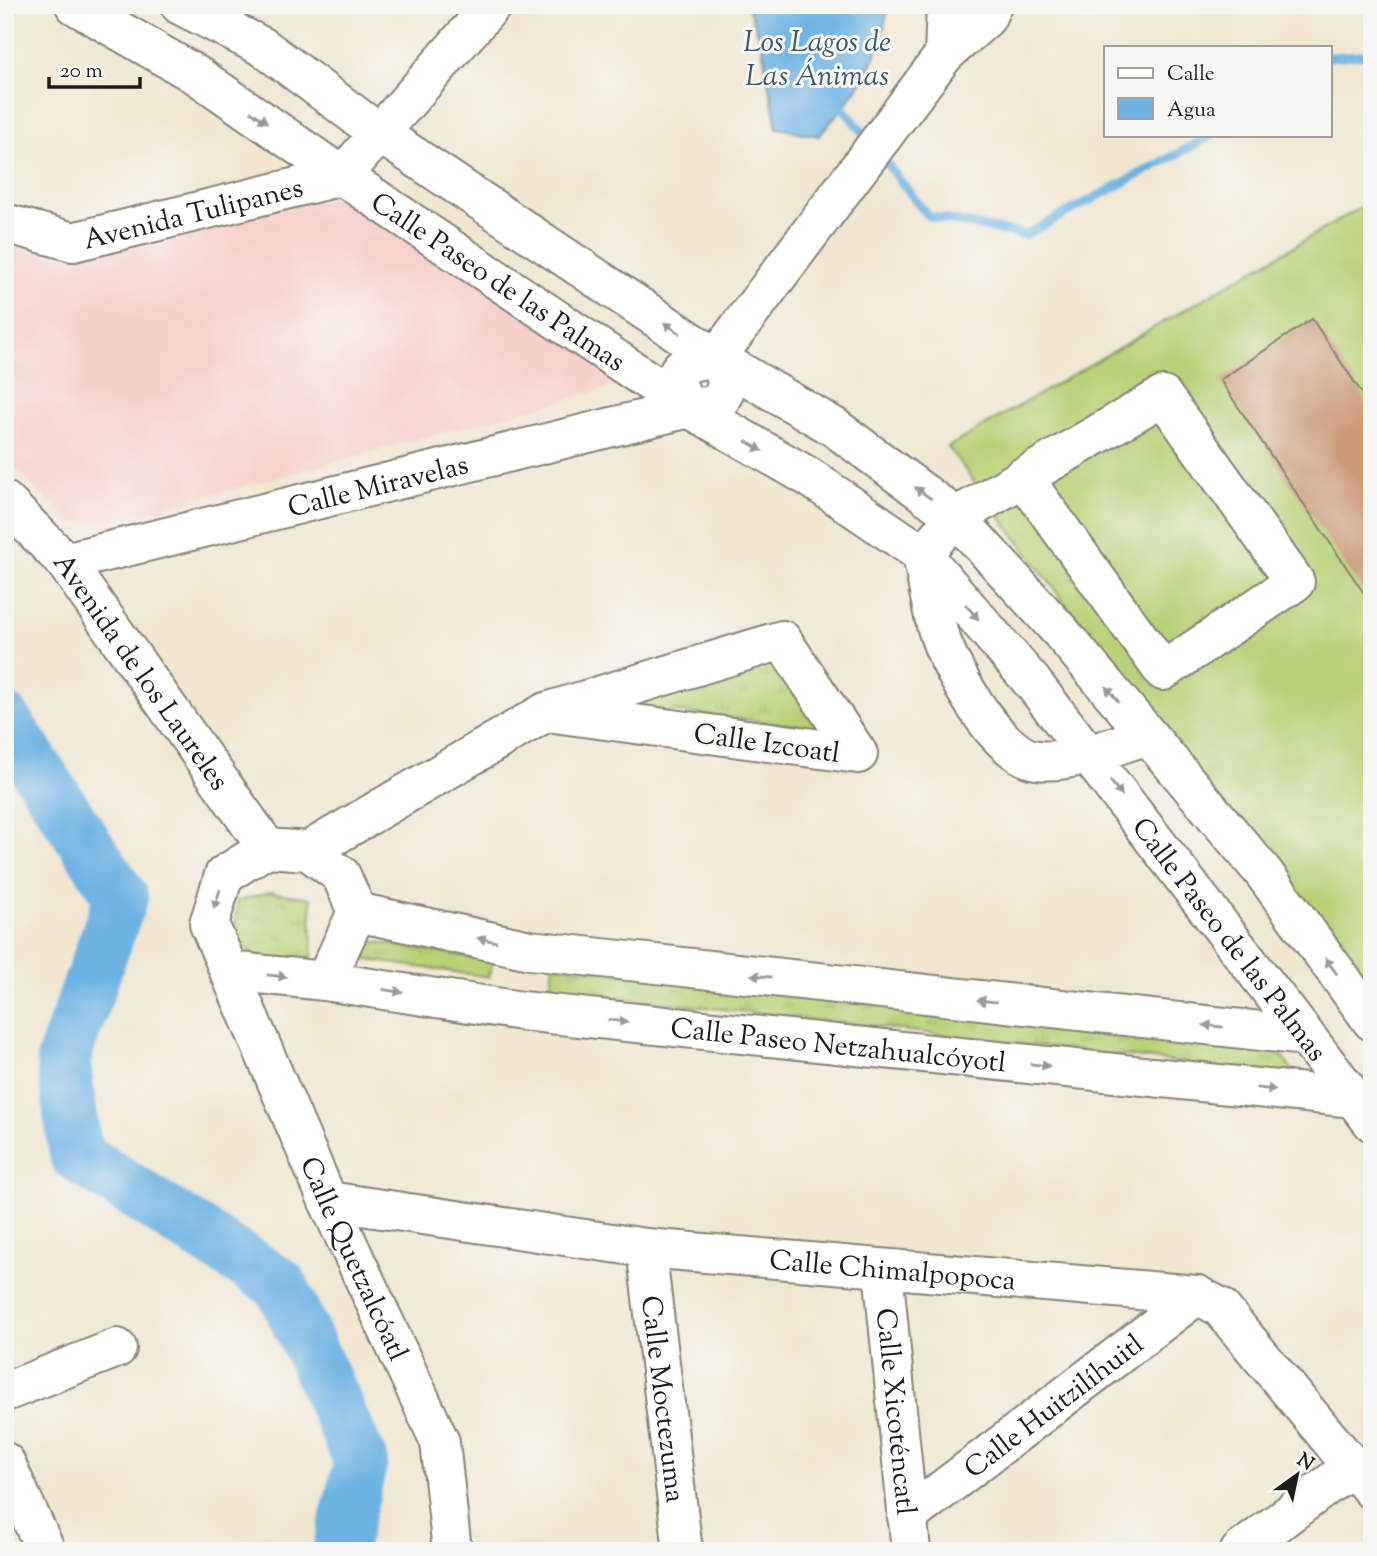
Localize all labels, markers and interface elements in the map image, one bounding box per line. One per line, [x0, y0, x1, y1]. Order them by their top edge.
water label: Los Lagos de Las Ánimas [743, 22, 891, 99]
scale bar [49, 46, 140, 90]
legend [1104, 46, 1332, 136]
text: 20 m [60, 57, 103, 87]
text: Calle [1167, 60, 1215, 90]
text: Agua [1167, 96, 1216, 126]
one-way arrow [249, 110, 268, 123]
street label: Avenida Tulipanes [80, 169, 308, 262]
street label: Calle Paseo de las Palmas [362, 184, 632, 383]
one-way arrow [663, 321, 681, 335]
one-way arrow [745, 440, 764, 452]
street label: Calle Miravelas [284, 446, 473, 529]
one-way arrow [914, 486, 932, 500]
street label: Avenida de los Laureles [42, 546, 237, 800]
one-way arrow [964, 604, 979, 621]
one-way arrow [1105, 685, 1120, 702]
street label: Calle Izcoatl [691, 715, 842, 775]
one-way arrow [1109, 779, 1124, 797]
street label: Calle Paseo de las Palmas [1121, 810, 1335, 1071]
one-way arrow [211, 889, 221, 910]
one-way arrow [476, 935, 498, 946]
one-way arrow [1325, 957, 1339, 975]
one-way arrow [750, 970, 772, 981]
one-way arrow [266, 971, 288, 982]
one-way arrow [382, 986, 404, 997]
one-way arrow [976, 995, 998, 1006]
street label: Calle Paseo Netzahualcóyotl [668, 1010, 1008, 1085]
one-way arrow [608, 1016, 630, 1027]
one-way arrow [1202, 1020, 1224, 1031]
one-way arrow [1029, 1060, 1051, 1071]
one-way arrow [1255, 1084, 1277, 1095]
street label: Calle Quetzalcóatl [288, 1151, 417, 1368]
street label: Calle Chimalpopoca [768, 1242, 1017, 1302]
street label: Calle Moctezuma [629, 1294, 694, 1505]
street label: Calle Xicoténcatl [864, 1306, 924, 1517]
street label: Calle Huitzilíhuitl [957, 1326, 1153, 1489]
north arrow [1262, 1440, 1332, 1510]
text: N [1291, 1447, 1319, 1478]

